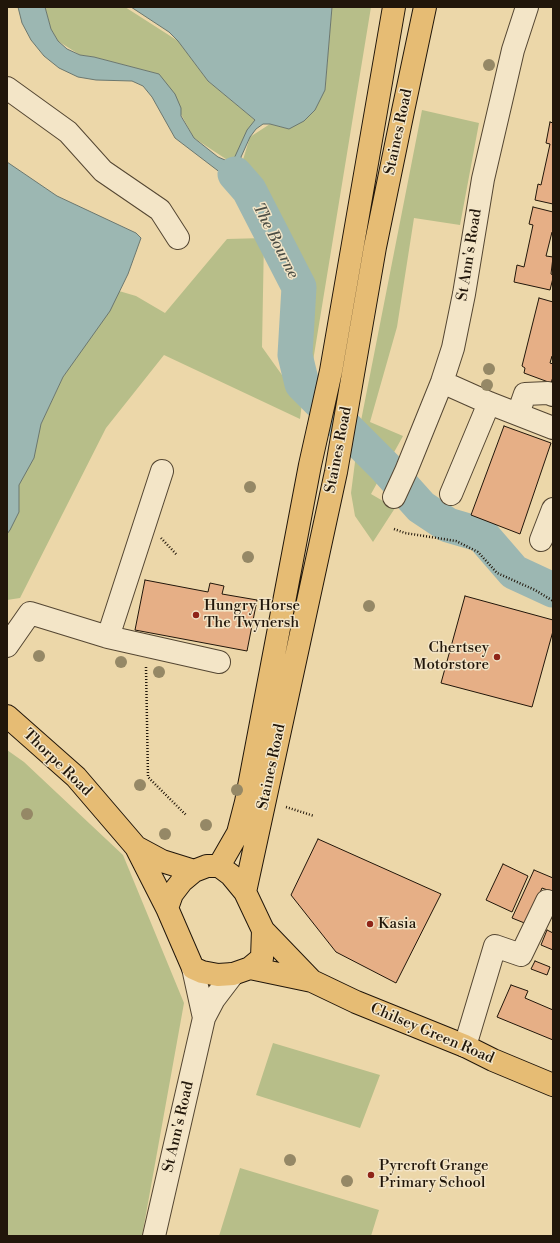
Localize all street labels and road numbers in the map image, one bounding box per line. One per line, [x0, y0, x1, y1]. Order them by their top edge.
street label: Staines Road [381, 87, 417, 177]
street label: St Ann's Road [454, 208, 486, 302]
street label: Staines Road [322, 405, 356, 495]
street label: Staines Road [254, 722, 290, 812]
street label: Thorpe Road [19, 726, 95, 800]
street label: Chilsey Green Road [368, 1000, 496, 1068]
street label: St Ann's Road [160, 1080, 198, 1174]

